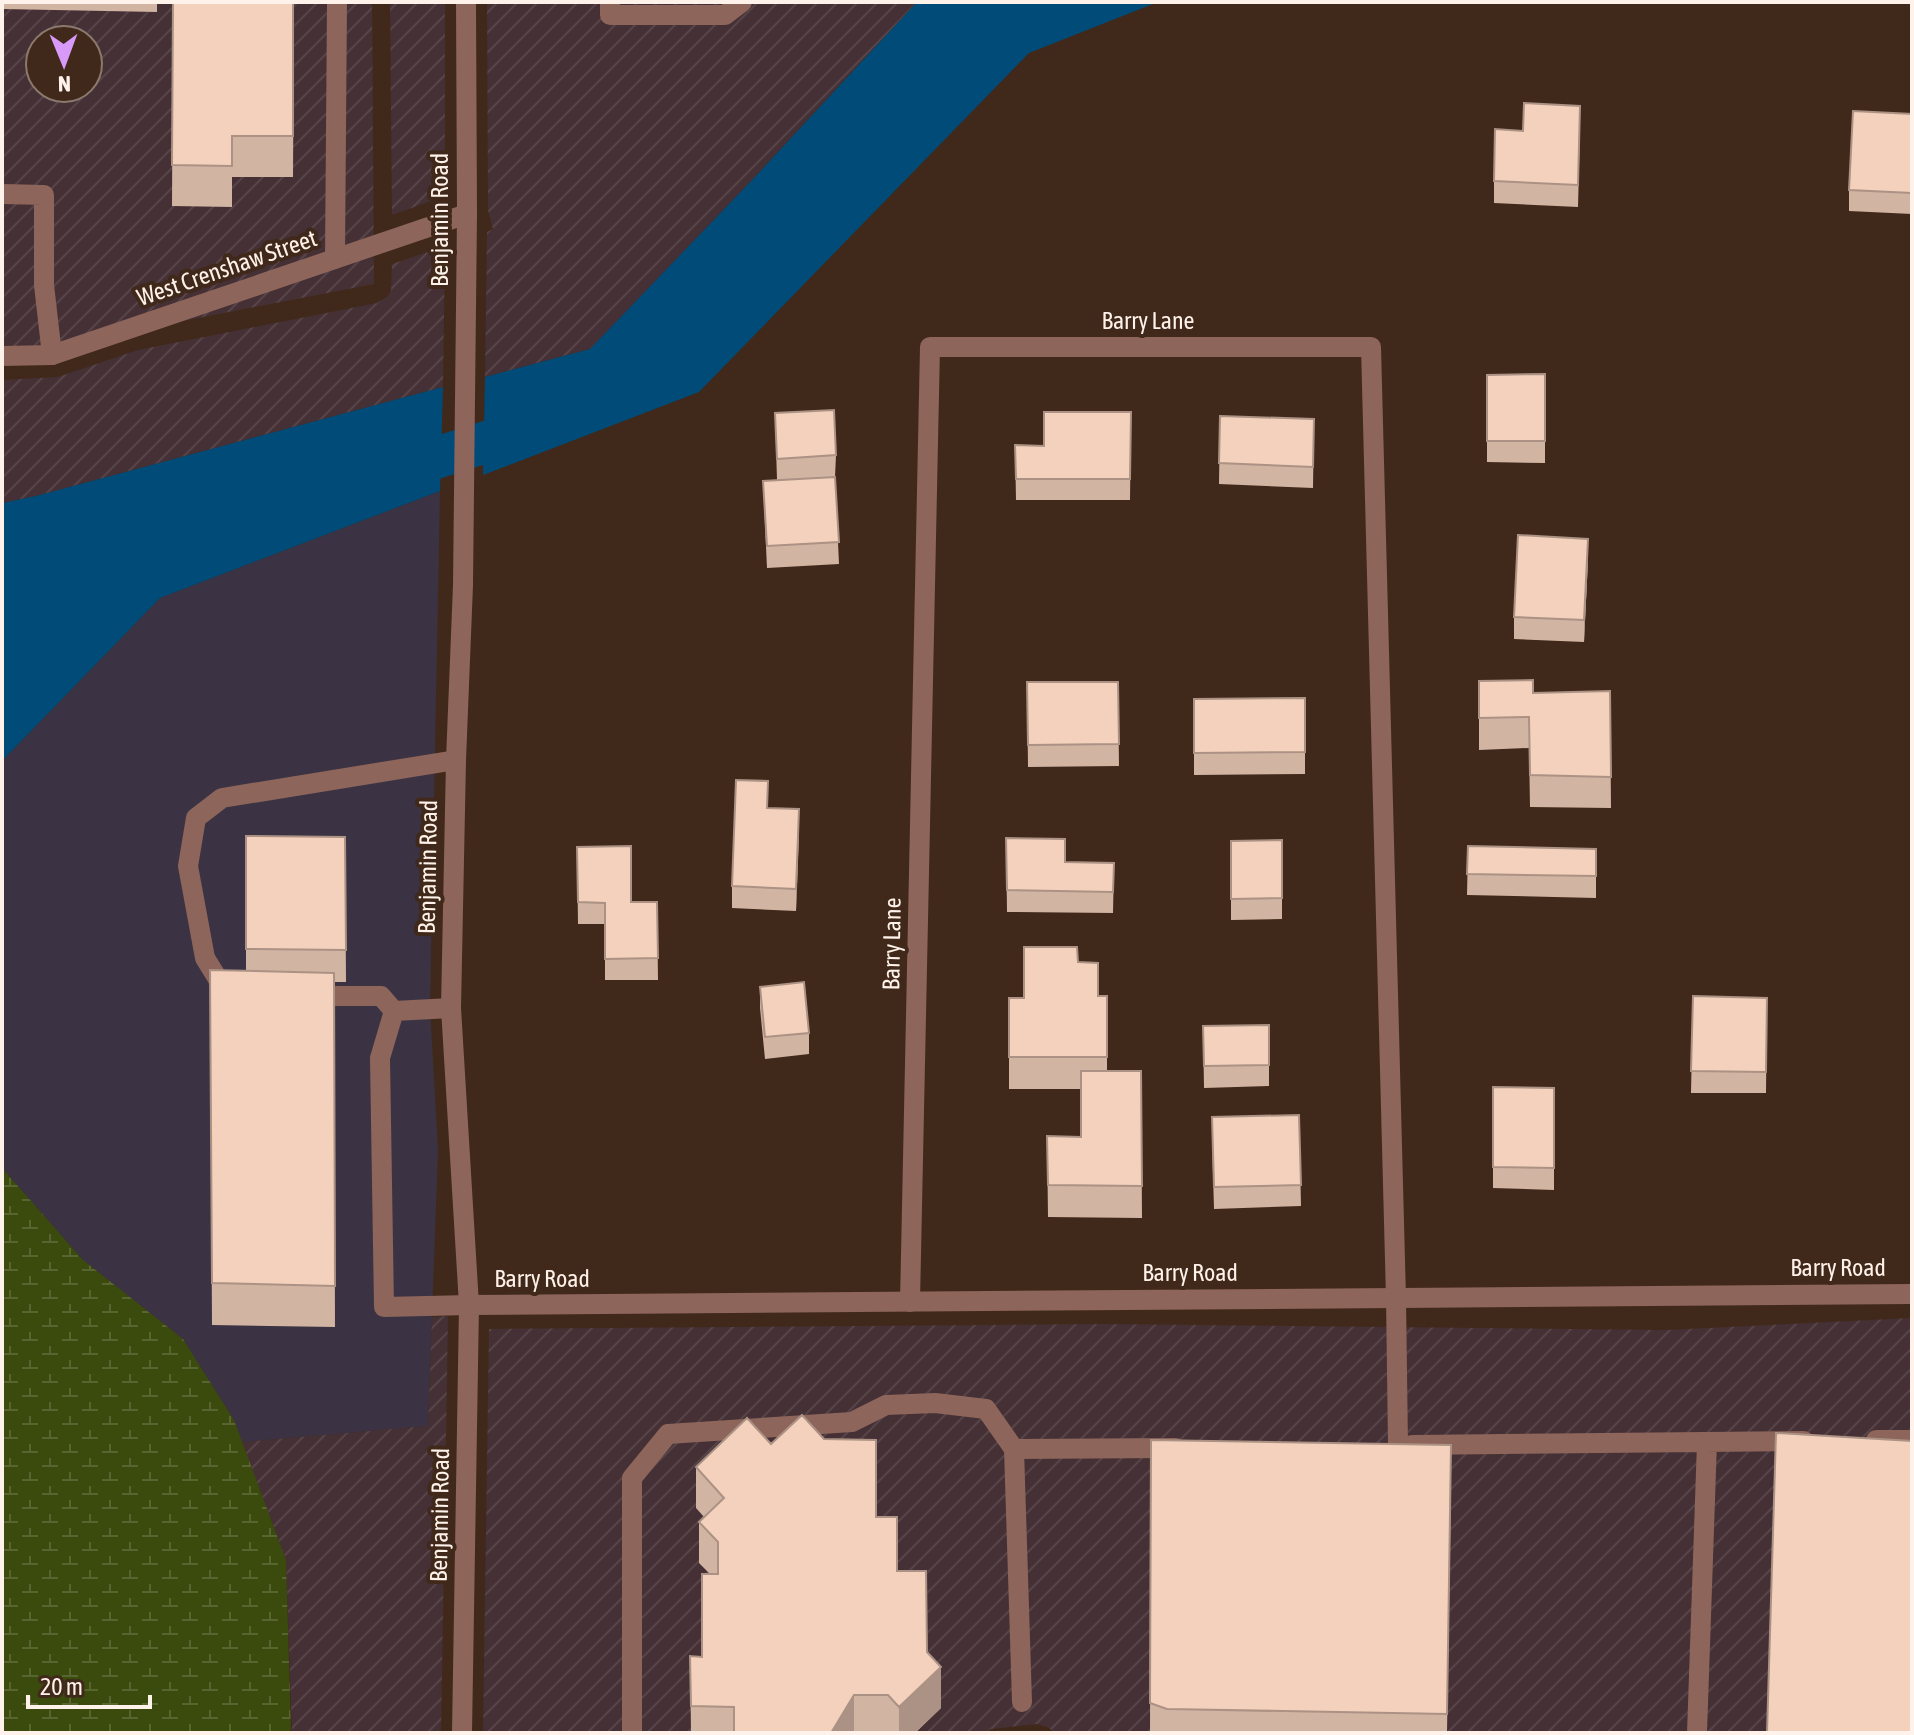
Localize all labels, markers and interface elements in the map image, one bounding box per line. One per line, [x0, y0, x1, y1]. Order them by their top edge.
north arrow [24, 24, 104, 104]
text: N [58, 71, 71, 97]
street label: Benjamin Road [426, 153, 453, 287]
street label: West Crenshaw Street [133, 224, 320, 311]
street label: Barry Lane [1102, 307, 1194, 334]
street label: Benjamin Road [413, 800, 442, 934]
street label: Barry Lane [877, 897, 906, 991]
street label: Barry Road [1790, 1254, 1886, 1281]
street label: Barry Road [1142, 1259, 1238, 1286]
street label: Barry Road [494, 1265, 590, 1292]
street label: Benjamin Road [425, 1448, 454, 1582]
scale bar [28, 1659, 150, 1709]
text: 20 m [40, 1673, 83, 1700]

